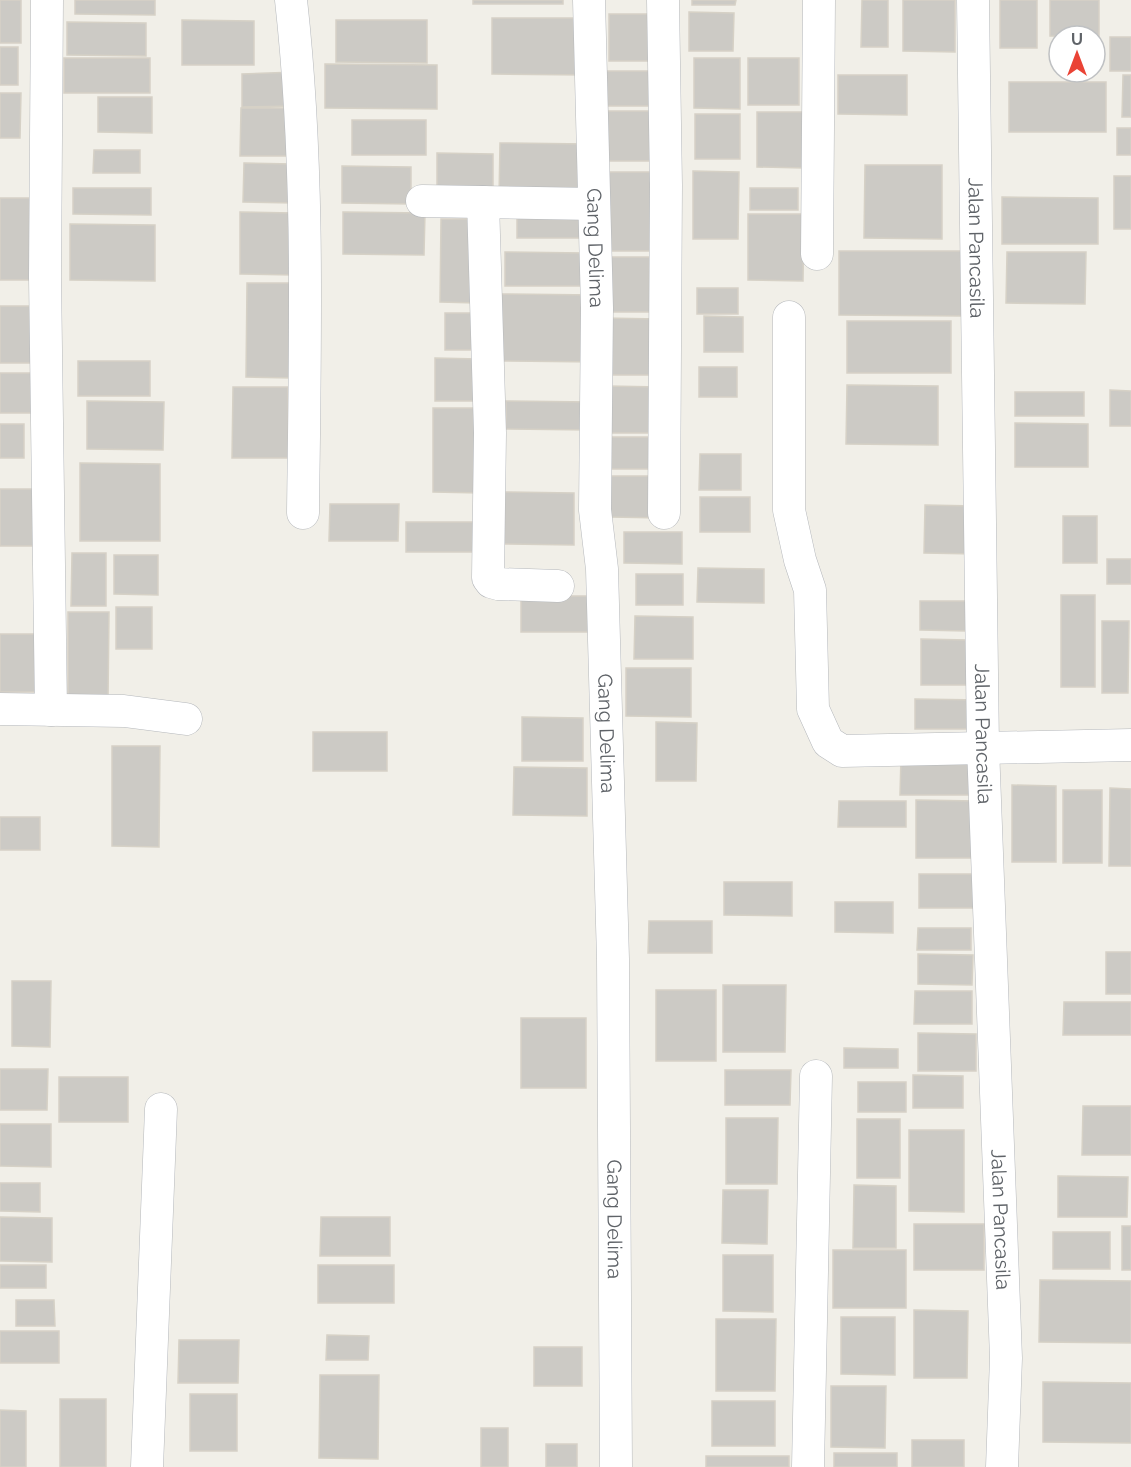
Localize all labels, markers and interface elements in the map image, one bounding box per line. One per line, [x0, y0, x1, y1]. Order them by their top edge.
north arrow [1047, 24, 1107, 84]
text: U [1071, 30, 1083, 49]
street label: Jalan Pancasila [963, 177, 989, 318]
street label: Gang Delima [582, 188, 609, 308]
street label: Jalan Pancasila [970, 663, 997, 805]
street label: Gang Delima [593, 673, 620, 794]
street label: Jalan Pancasila [986, 1149, 1015, 1290]
street label: Gang Delima [602, 1159, 627, 1279]

